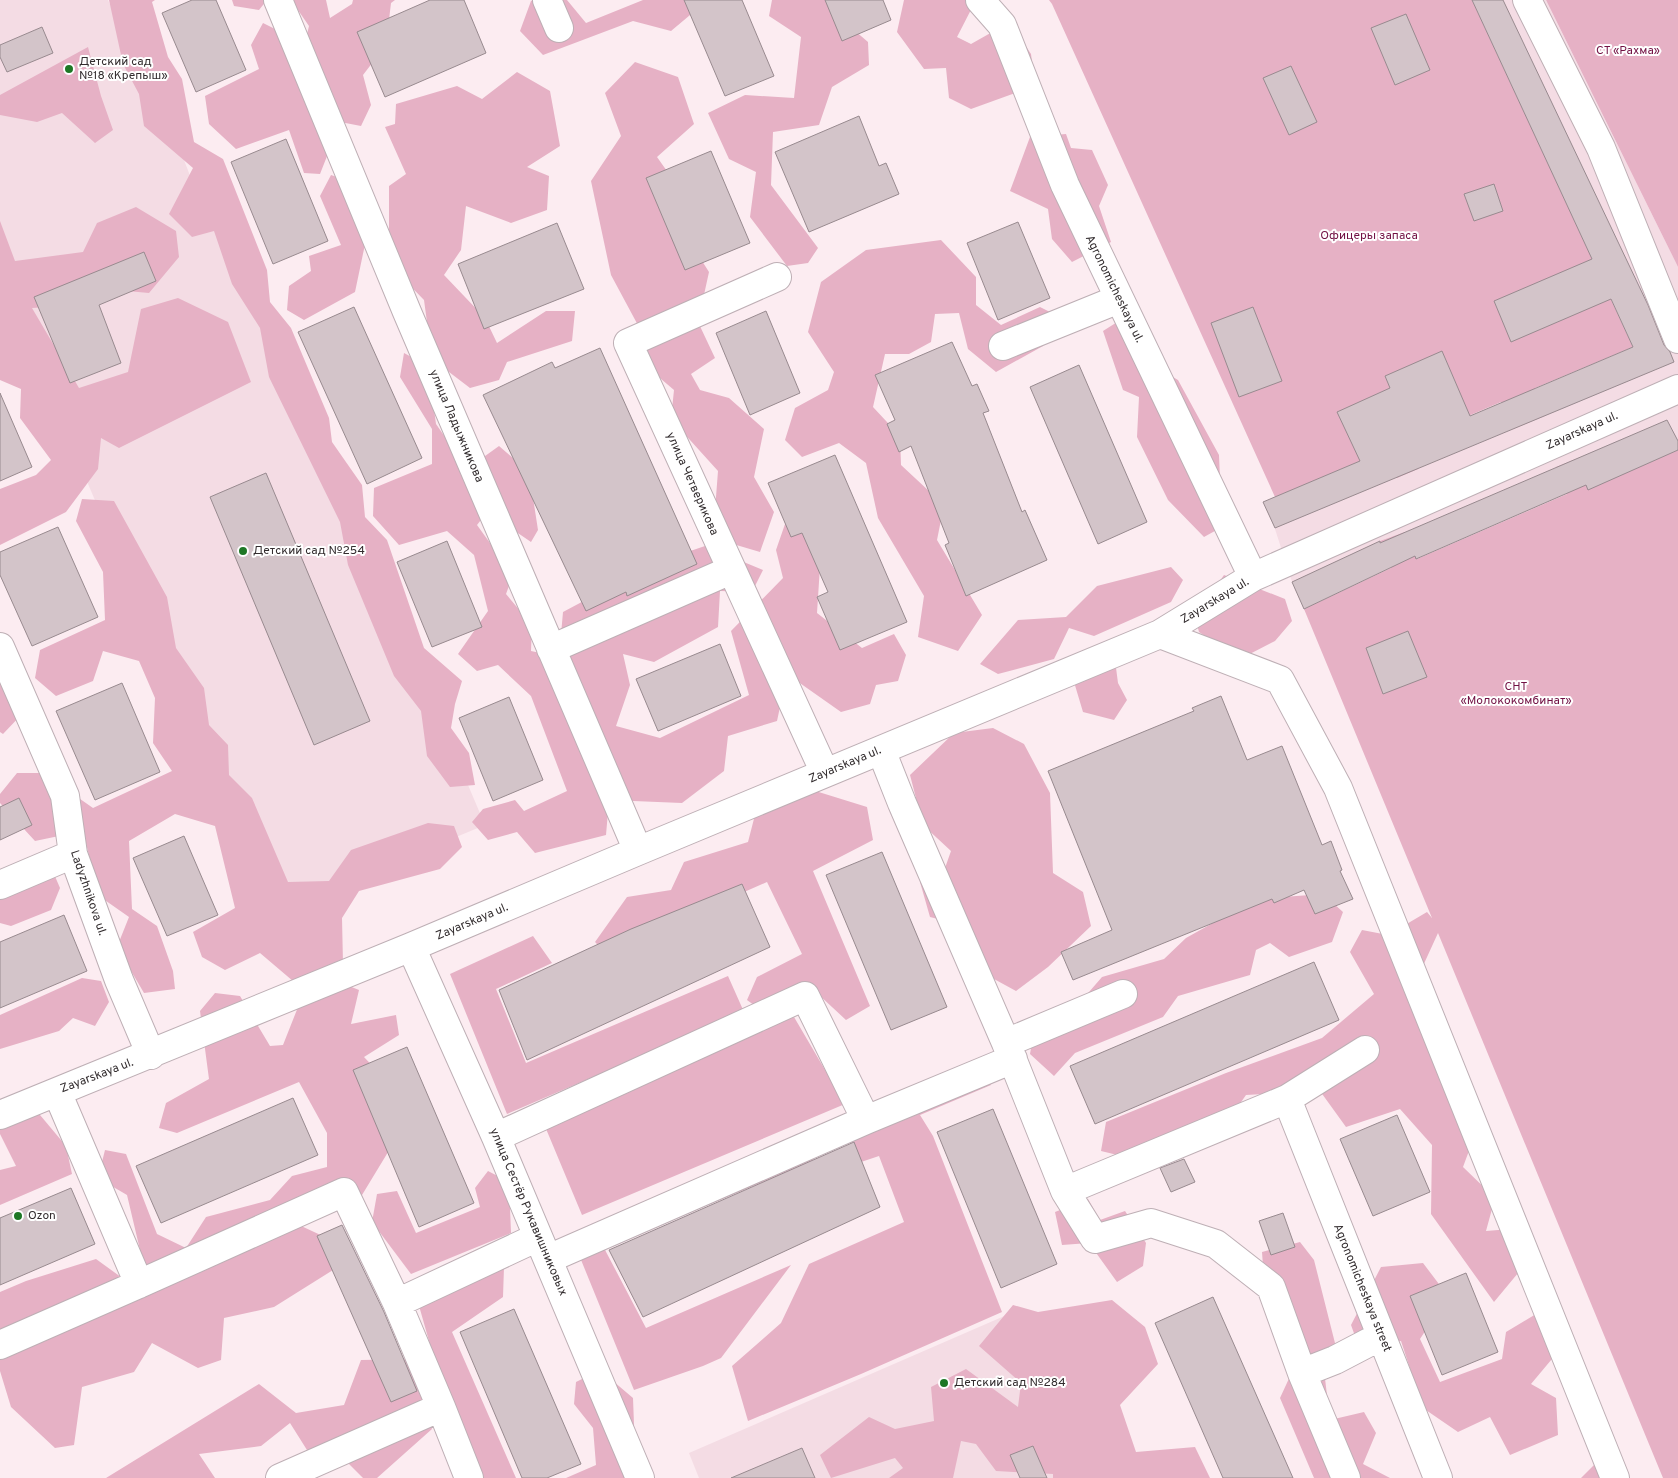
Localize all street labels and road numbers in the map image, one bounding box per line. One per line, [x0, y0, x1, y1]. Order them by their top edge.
street label: Agronomicheskaya ul. [1081, 233, 1147, 346]
street label: улица Ладыжникова [425, 367, 487, 485]
street label: Zayarskaya ul. [1544, 408, 1621, 454]
street label: улица Четверикова [662, 430, 722, 538]
street label: Zayarskaya ul. [1178, 574, 1252, 628]
street label: Zayarskaya ul. [806, 742, 884, 787]
street label: Ladyzhnikova ul. [66, 848, 110, 938]
street label: Zayarskaya ul. [433, 899, 511, 944]
street label: Zayarskaya ul. [58, 1055, 136, 1097]
street label: улица Сестёр Рукавишниковых [485, 1126, 571, 1298]
street label: Agronomicheskaya street [1329, 1222, 1395, 1354]

